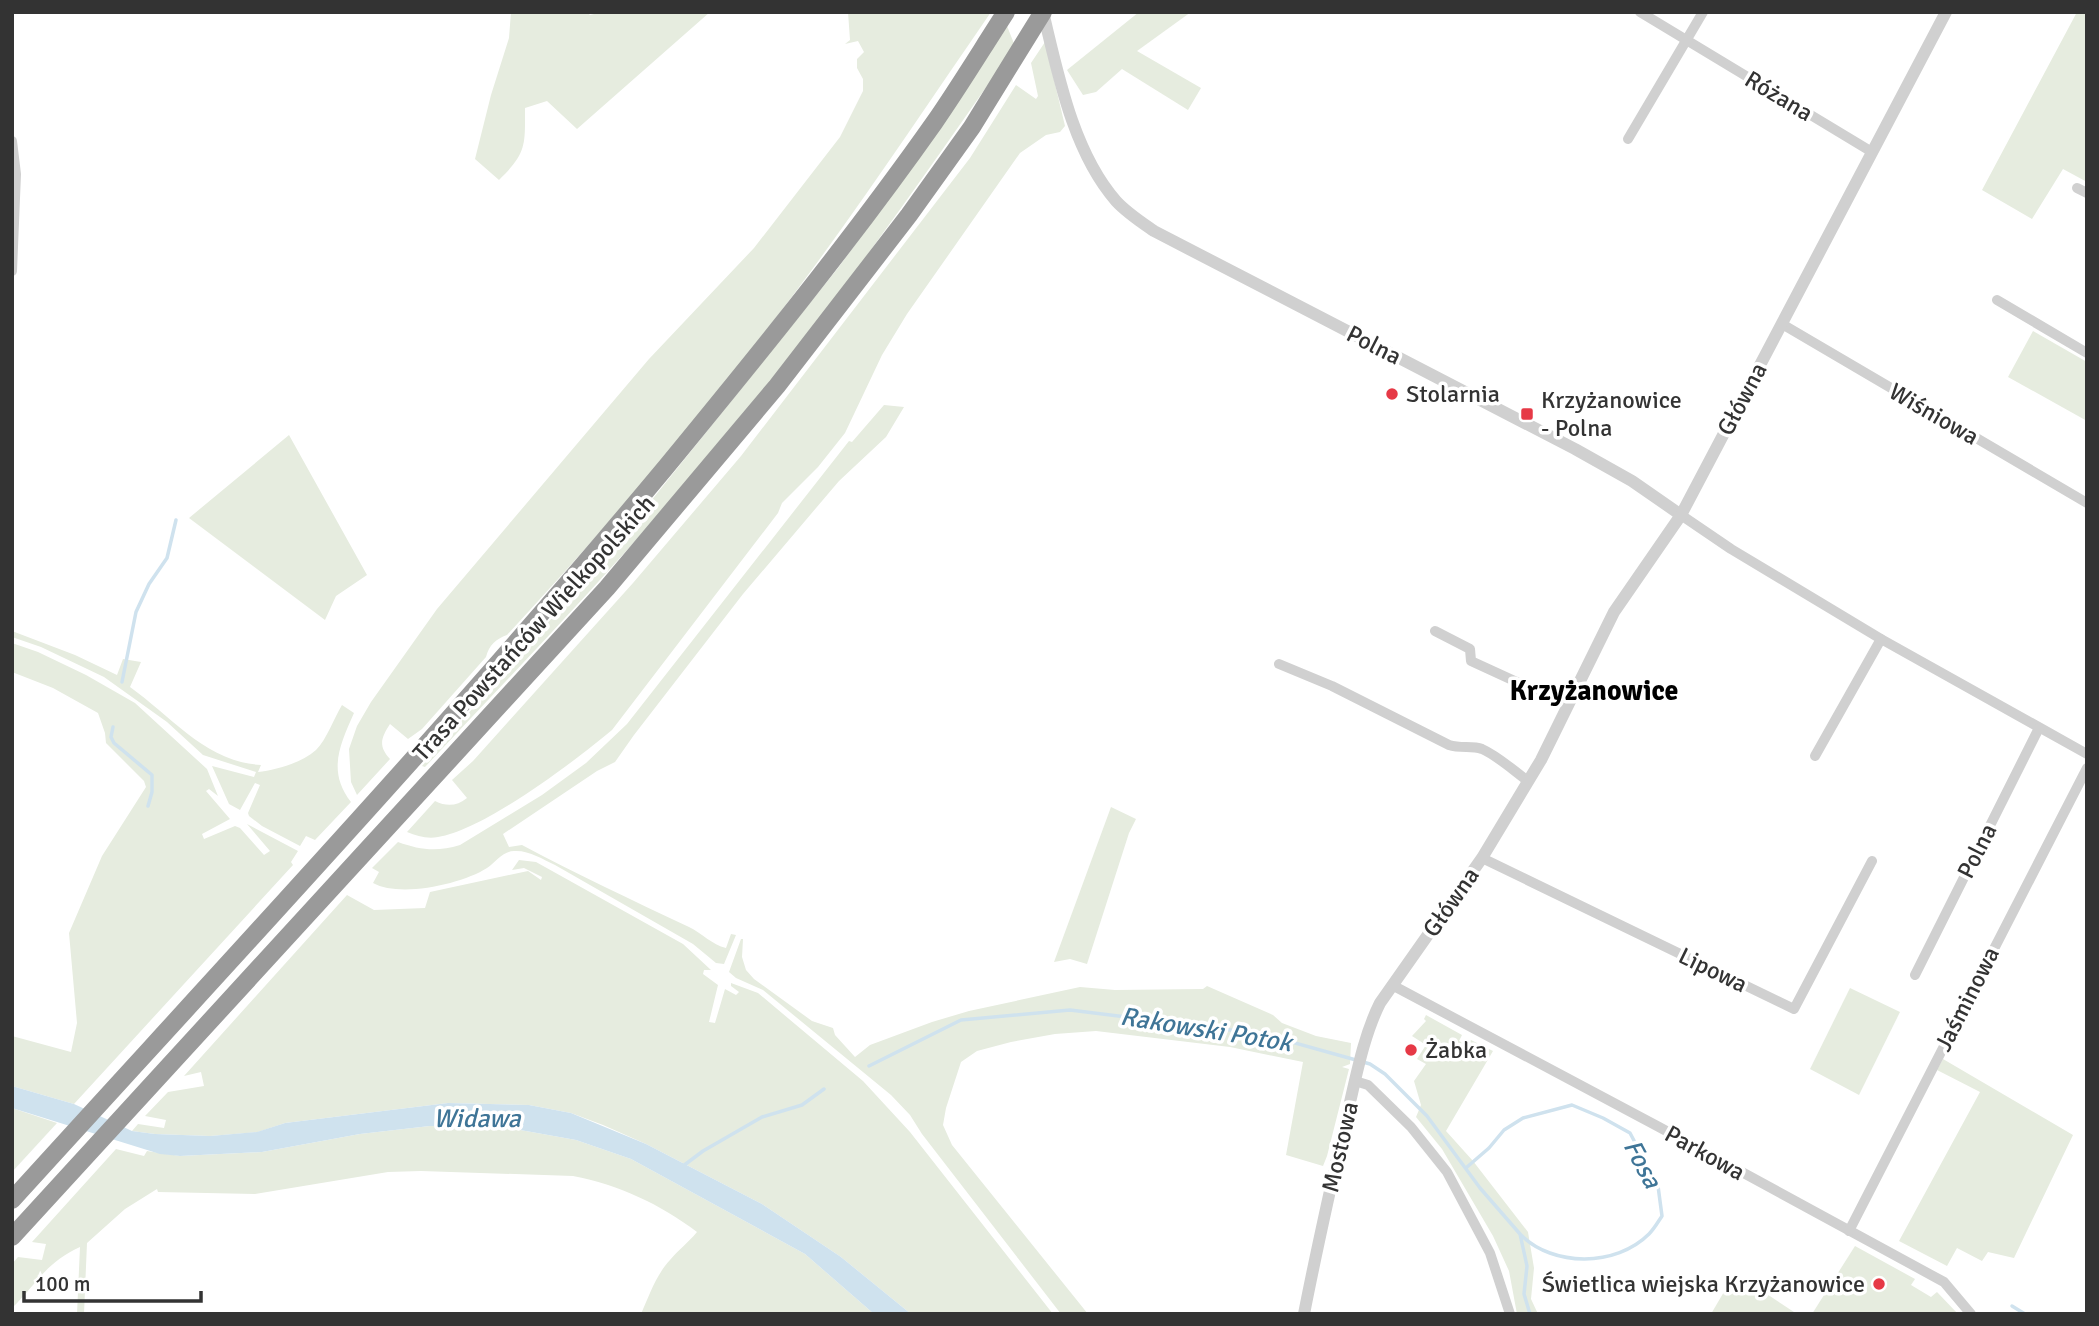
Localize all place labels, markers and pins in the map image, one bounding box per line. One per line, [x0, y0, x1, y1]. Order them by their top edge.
place label: Stolarnia [1406, 379, 1500, 409]
place label: Krzyżanowice - Polna [1541, 385, 1682, 443]
marker: Stolarnia [1384, 386, 1400, 402]
marker: Krzyżanowice - Polna [1519, 406, 1535, 422]
place label: Żabka [1425, 1035, 1487, 1065]
marker: Żabka [1403, 1042, 1419, 1058]
place label: Świetlica wiejska Krzyżanowice [1542, 1269, 1865, 1299]
marker: Świetlica wiejska Krzyżanowice [1871, 1276, 1887, 1292]

